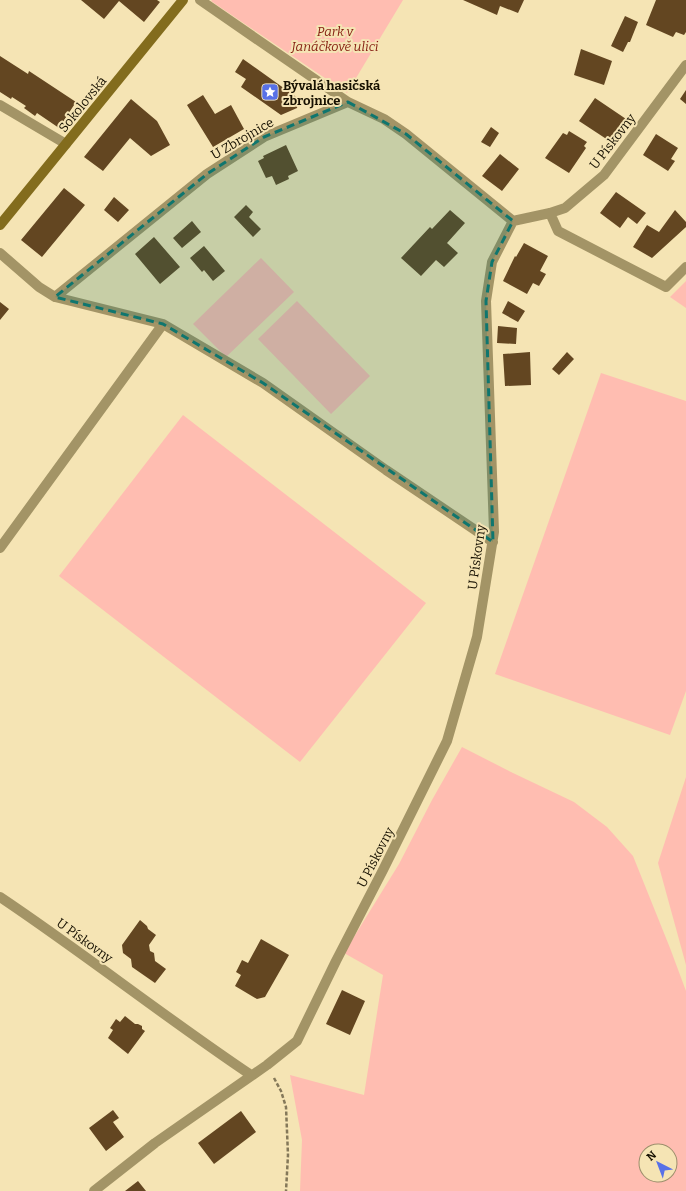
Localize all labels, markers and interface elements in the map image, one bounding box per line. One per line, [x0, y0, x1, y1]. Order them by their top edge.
park label: Park v Janáčkově ulici [290, 24, 379, 54]
street label: Sokolovská [55, 73, 109, 135]
place label: Bývalá hasičská zbrojnice [283, 78, 381, 109]
place icon: Bývalá hasičská zbrojnice [260, 82, 280, 102]
street label: U Pískovny [586, 111, 639, 172]
street label: U Zbrojnice [208, 114, 276, 162]
street label: U Pískovny [464, 523, 489, 591]
street label: U Pískovny [354, 824, 397, 890]
street label: U Pískovny [54, 915, 116, 966]
north arrow [638, 1143, 678, 1183]
text: N [644, 1148, 660, 1164]

